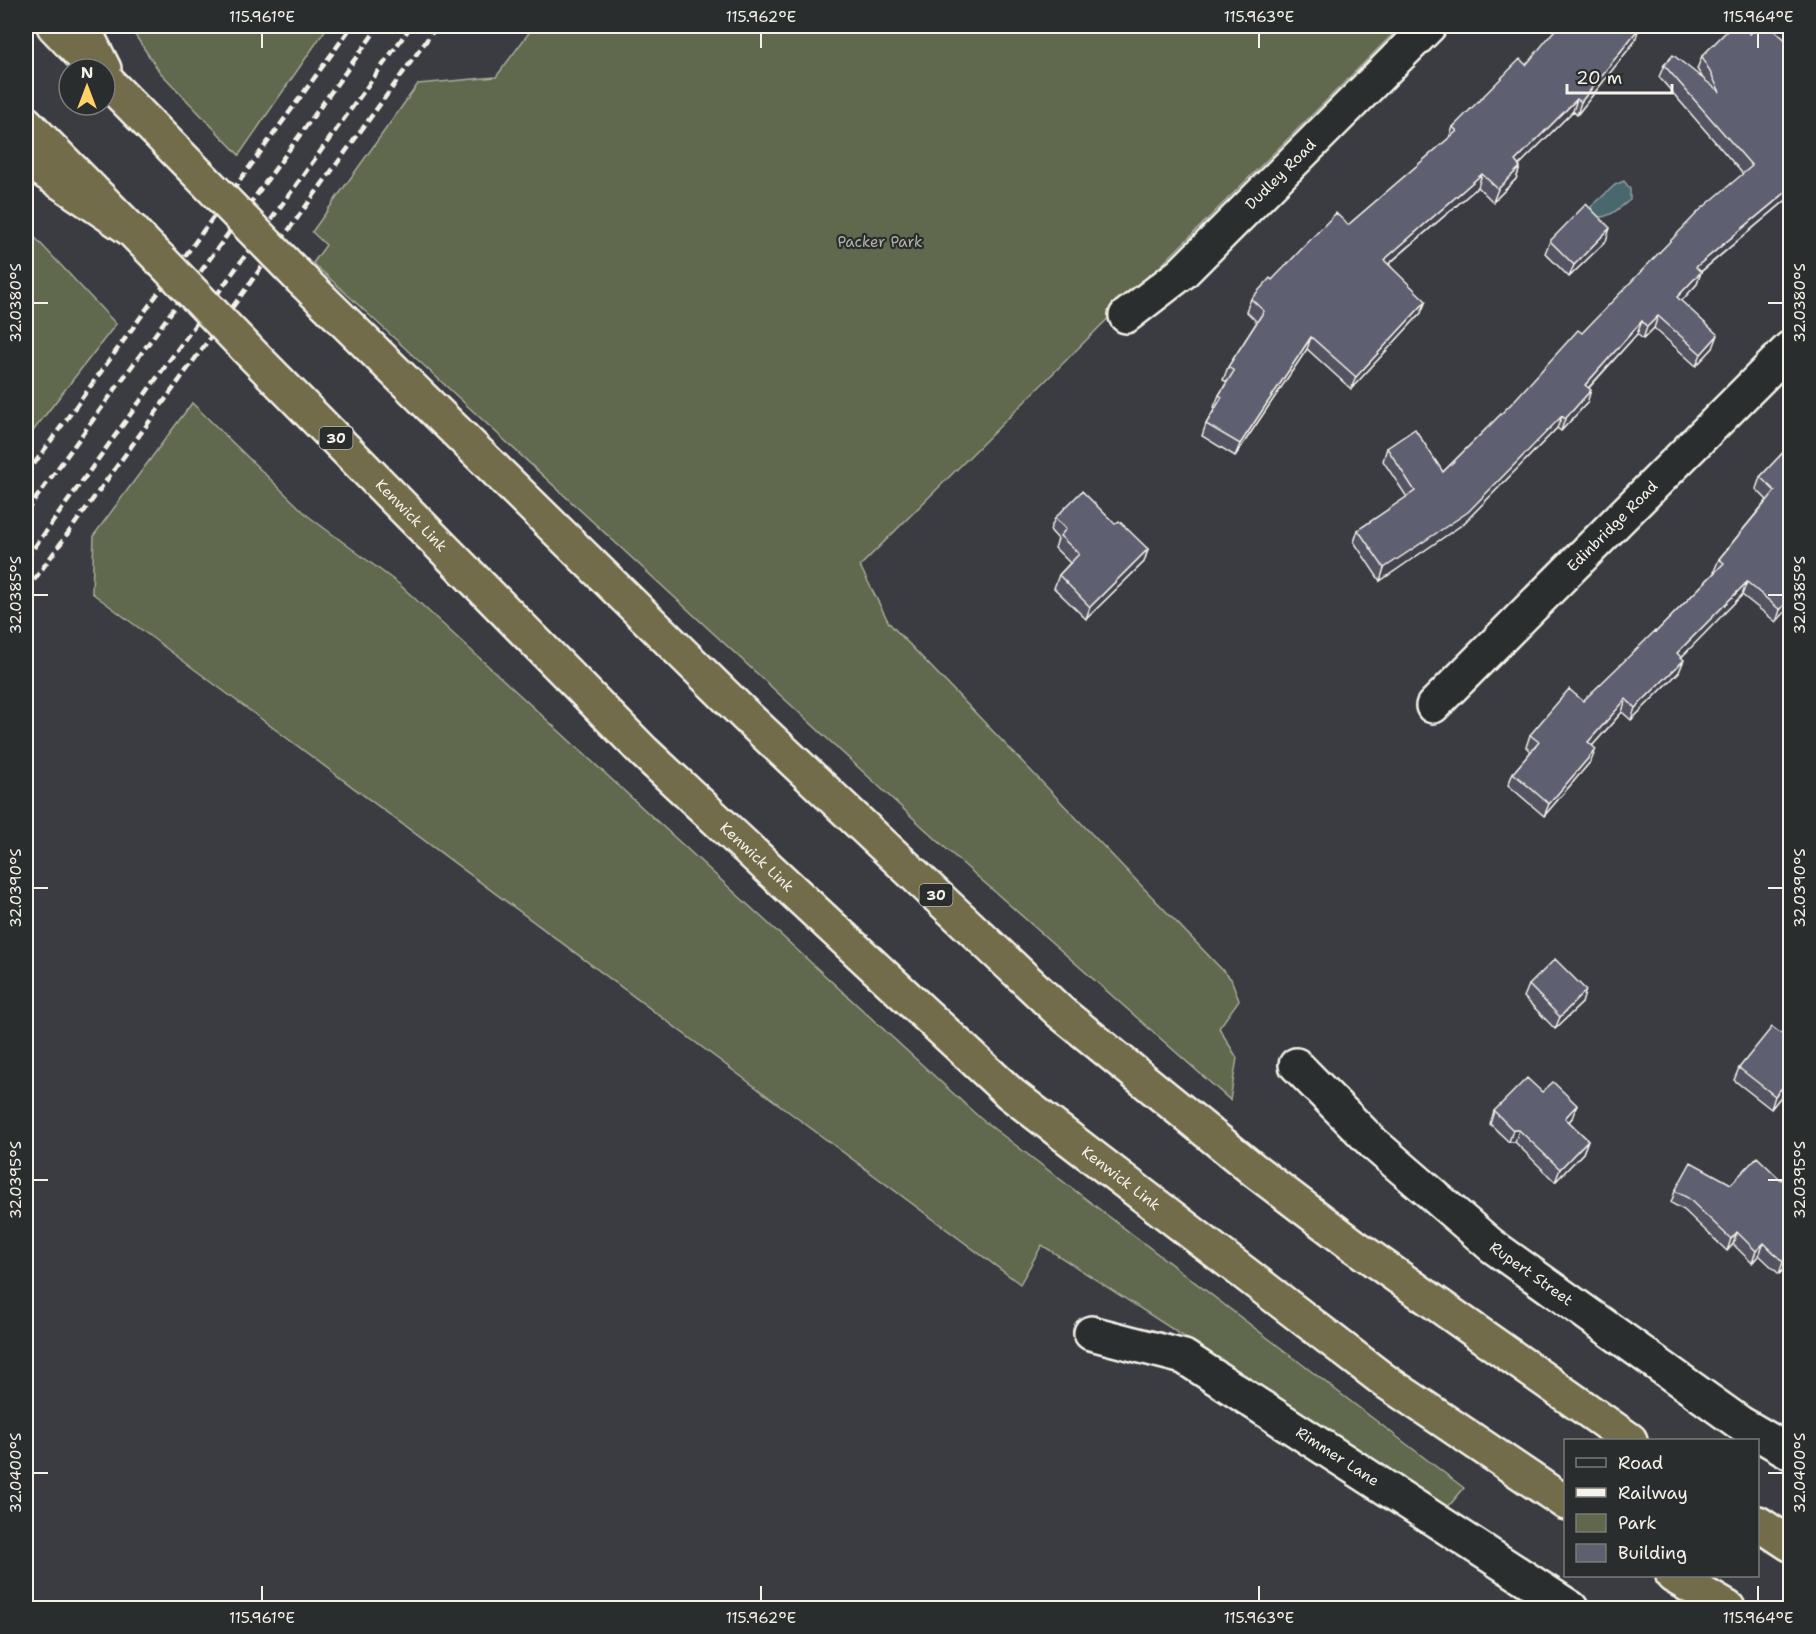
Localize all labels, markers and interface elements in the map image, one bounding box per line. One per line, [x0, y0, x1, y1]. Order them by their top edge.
text: 115.961°E [229, 7, 295, 27]
text: 115.962°E [726, 7, 796, 27]
text: 115.963°E [1224, 7, 1294, 27]
text: 115.964°E [1723, 7, 1793, 27]
north arrow [57, 57, 117, 117]
scale bar [1567, 57, 1672, 95]
text: N [81, 62, 93, 83]
text: 20 m [1576, 66, 1622, 90]
street label: Dudley Road [1241, 134, 1321, 214]
park label: Packer Park [837, 232, 923, 252]
text: 32.0380°S [6, 263, 26, 343]
text: 32.0380°S [1790, 263, 1810, 343]
road number: 30 [320, 427, 352, 449]
street label: Kenwick Link [371, 475, 451, 556]
street label: Edinbridge Road [1563, 476, 1662, 576]
text: 32.0385°S [6, 556, 26, 634]
text: 32.0385°S [1790, 556, 1810, 634]
street label: Kenwick Link [716, 818, 798, 897]
text: 32.0390°S [6, 848, 26, 928]
text: 32.0390°S [1790, 848, 1810, 928]
road number: 30 [920, 884, 952, 906]
text: 32.0395°S [6, 1141, 26, 1219]
text: 32.0395°S [1790, 1141, 1810, 1219]
street label: Kenwick Link [1078, 1142, 1164, 1215]
street label: Rupert Street [1486, 1237, 1577, 1310]
street label: Rimmer Lane [1292, 1422, 1383, 1491]
text: 32.0400°S [6, 1433, 26, 1513]
text: 32.0400°S [1790, 1433, 1810, 1513]
legend [1564, 1439, 1759, 1577]
text: Road [1618, 1451, 1663, 1475]
text: Railway [1618, 1481, 1688, 1505]
text: Park [1618, 1511, 1657, 1535]
text: Building [1618, 1541, 1687, 1565]
text: 115.961°E [229, 1608, 295, 1628]
text: 115.962°E [726, 1608, 796, 1628]
text: 115.963°E [1224, 1608, 1294, 1628]
text: 115.964°E [1723, 1608, 1793, 1628]

